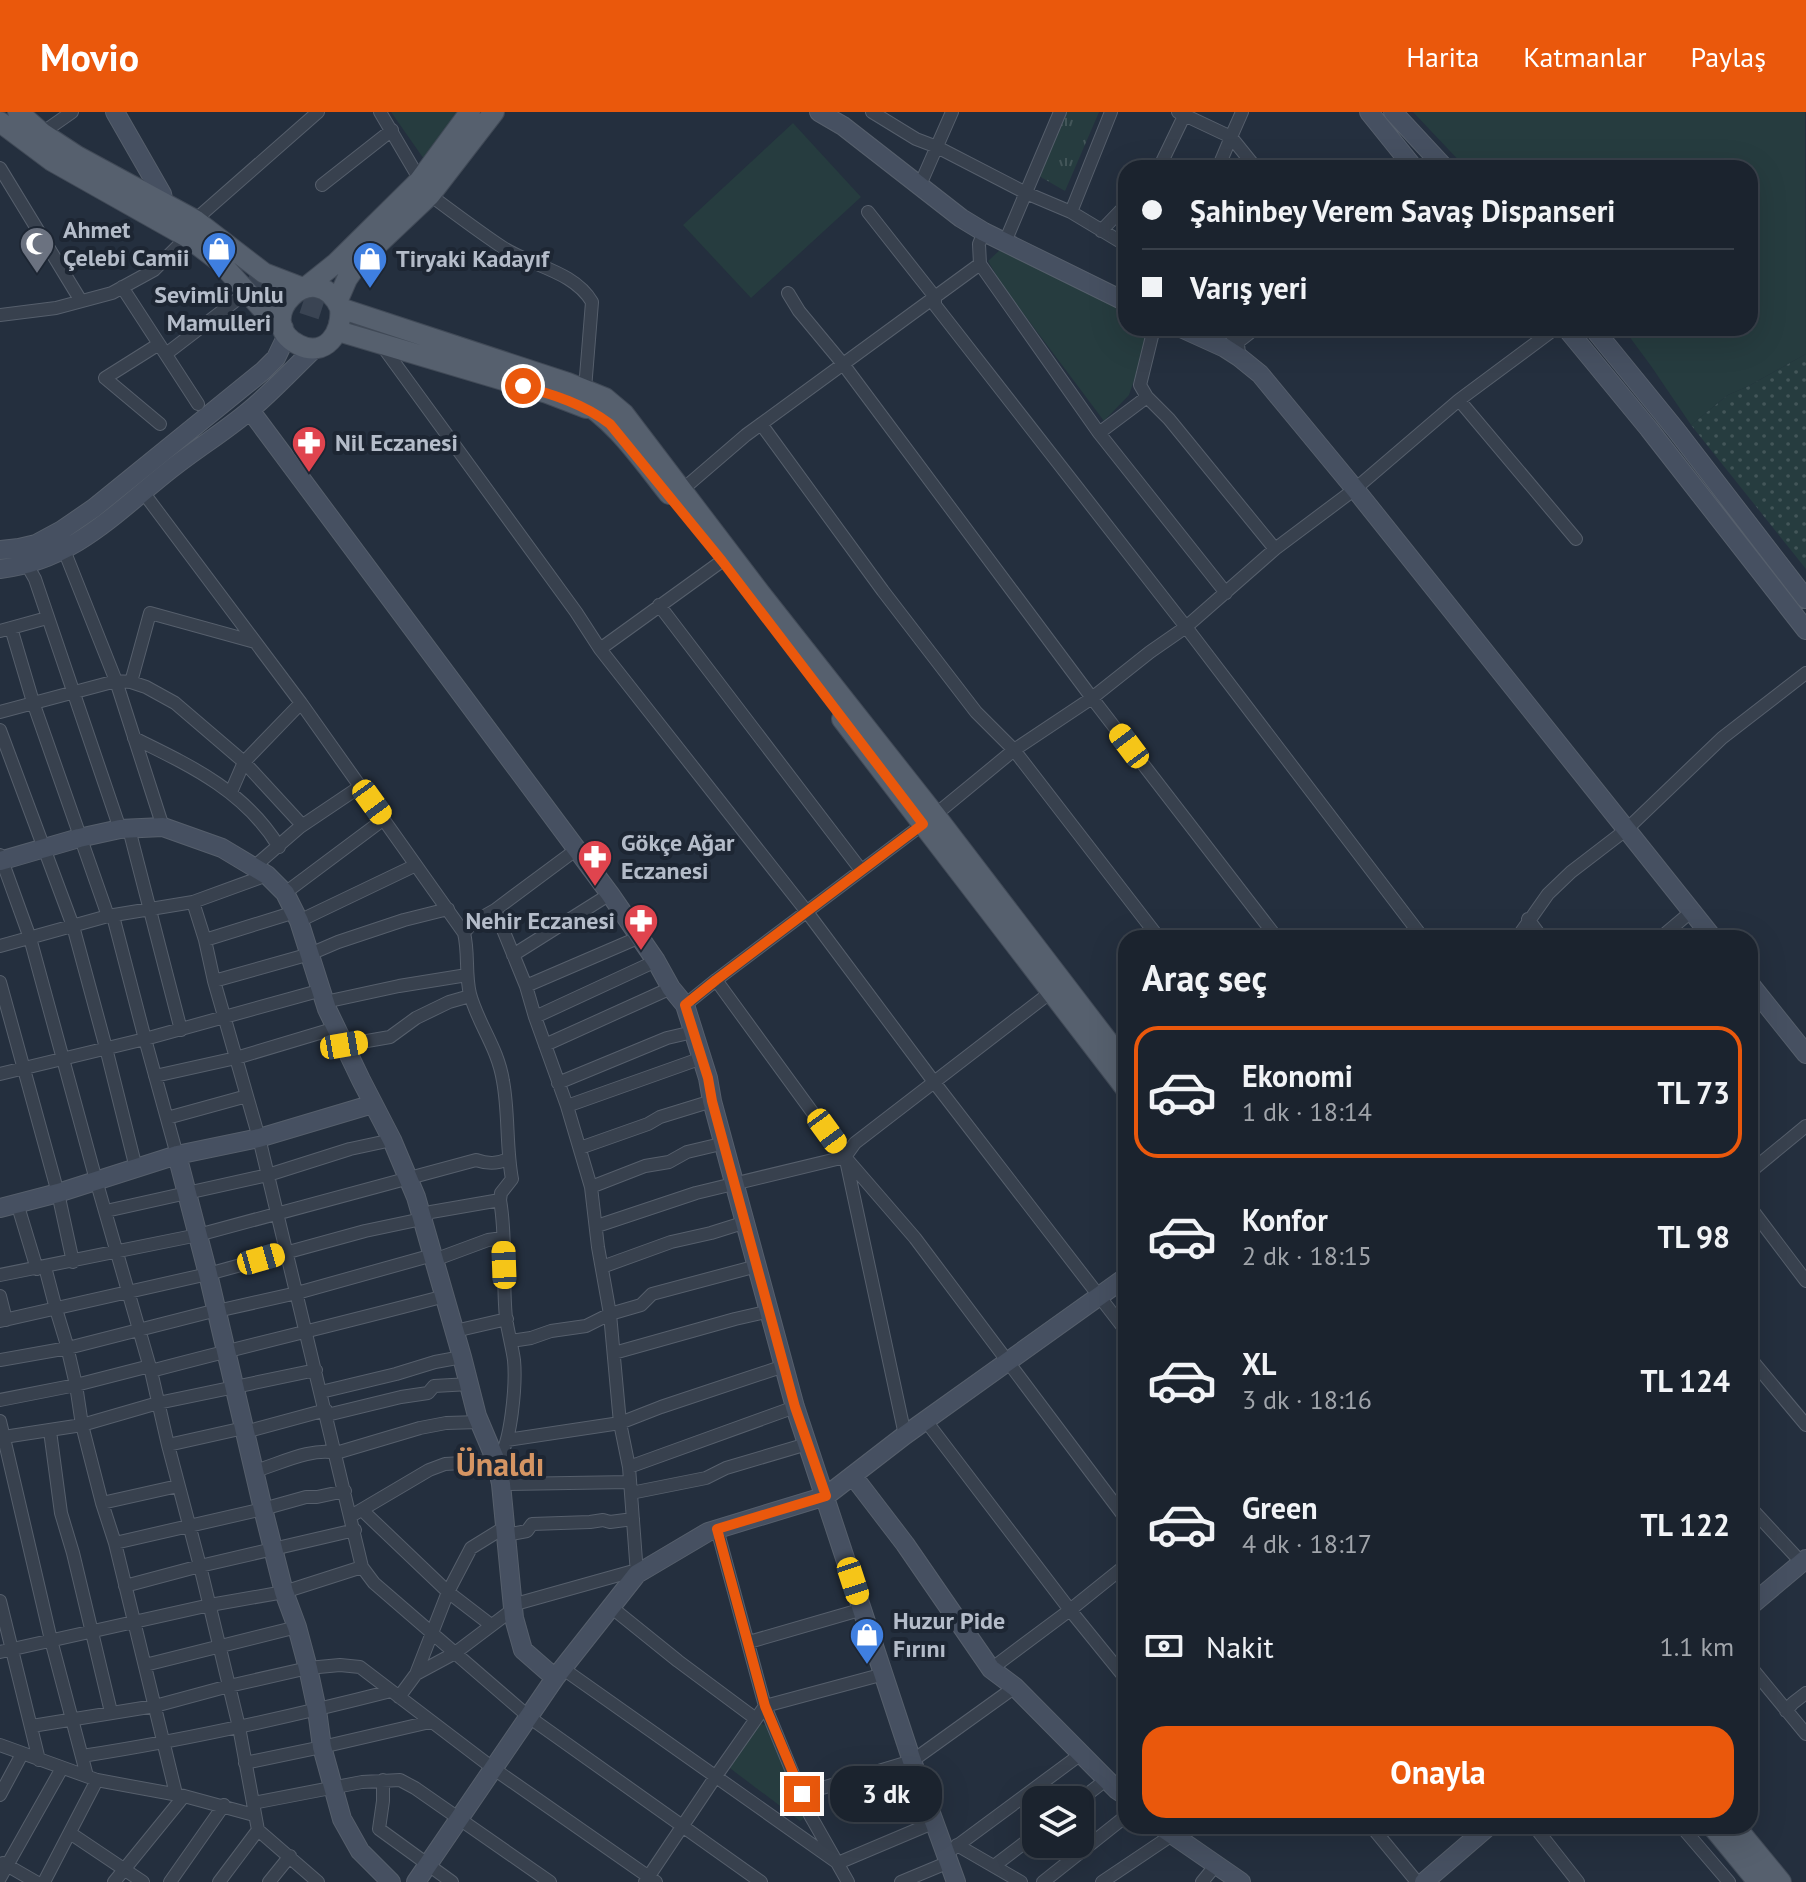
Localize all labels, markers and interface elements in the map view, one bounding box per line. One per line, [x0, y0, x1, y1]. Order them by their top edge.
text: Movio [40, 32, 139, 81]
text: Harita [1406, 38, 1479, 75]
text: Katmanlar [1523, 38, 1647, 75]
text: Paylaş [1691, 38, 1766, 75]
text: Şahinbey Verem Savaş Dispanseri [1190, 191, 1615, 230]
place label: Ahmet Çelebi Camii [63, 214, 189, 273]
mosque icon: Ahmet Çelebi Camii [18, 225, 56, 275]
shop icon: Sevimli Unlu Mamulleri [200, 230, 238, 280]
shop icon: Tiryaki Kadayıf [351, 240, 389, 290]
place label: Tiryaki Kadayıf [396, 243, 550, 274]
text: Varış yeri [1190, 268, 1307, 307]
place label: Sevimli Unlu Mamulleri [154, 279, 284, 338]
route start [505, 368, 541, 404]
pharmacy icon: Nil Eczanesi [290, 424, 328, 474]
place label: Nil Eczanesi [335, 427, 458, 458]
car [1105, 720, 1153, 772]
car [348, 776, 396, 828]
place label: Gökçe Ağar Eczanesi [621, 827, 735, 886]
pharmacy icon: Gökçe Ağar Eczanesi [576, 838, 614, 888]
pharmacy icon: Nehir Eczanesi [622, 902, 660, 952]
place label: Nehir Eczanesi [466, 905, 615, 936]
text: Araç seç [1142, 954, 1267, 1001]
car [318, 1029, 370, 1061]
icon: car [1146, 1056, 1218, 1128]
text: Ekonomi [1242, 1056, 1353, 1095]
text: TL 73 [1657, 1073, 1730, 1112]
text: 1 dk · 18:14 [1242, 1095, 1372, 1128]
car [803, 1105, 851, 1157]
icon: car [1146, 1200, 1218, 1272]
text: Konfor [1242, 1200, 1328, 1239]
text: TL 98 [1657, 1217, 1730, 1256]
text: 2 dk · 18:15 [1242, 1239, 1372, 1272]
car [235, 1241, 287, 1277]
car [491, 1241, 517, 1289]
icon: car [1146, 1344, 1218, 1416]
text: XL [1242, 1344, 1276, 1383]
text: TL 124 [1640, 1361, 1730, 1400]
text: 3 dk · 18:16 [1242, 1383, 1372, 1416]
district label: Ünaldı [456, 1443, 544, 1485]
icon: car [1146, 1488, 1218, 1560]
text: Green [1242, 1488, 1317, 1527]
text: TL 122 [1640, 1505, 1730, 1544]
text: 4 dk · 18:17 [1242, 1527, 1372, 1560]
car [834, 1554, 872, 1608]
place label: Huzur Pide Fırını [893, 1605, 1005, 1664]
shop icon: Huzur Pide Fırını [848, 1616, 886, 1666]
icon: cash [1142, 1624, 1186, 1668]
text: Nakit [1206, 1627, 1274, 1666]
text: 1.1 km [1660, 1630, 1734, 1663]
button: Onayla [1142, 1726, 1734, 1818]
callout: 3 dk [830, 1766, 942, 1822]
route end [784, 1776, 820, 1812]
text: 3 dk [862, 1777, 910, 1810]
map controls [1022, 1786, 1094, 1858]
button: layers [1022, 1786, 1094, 1858]

